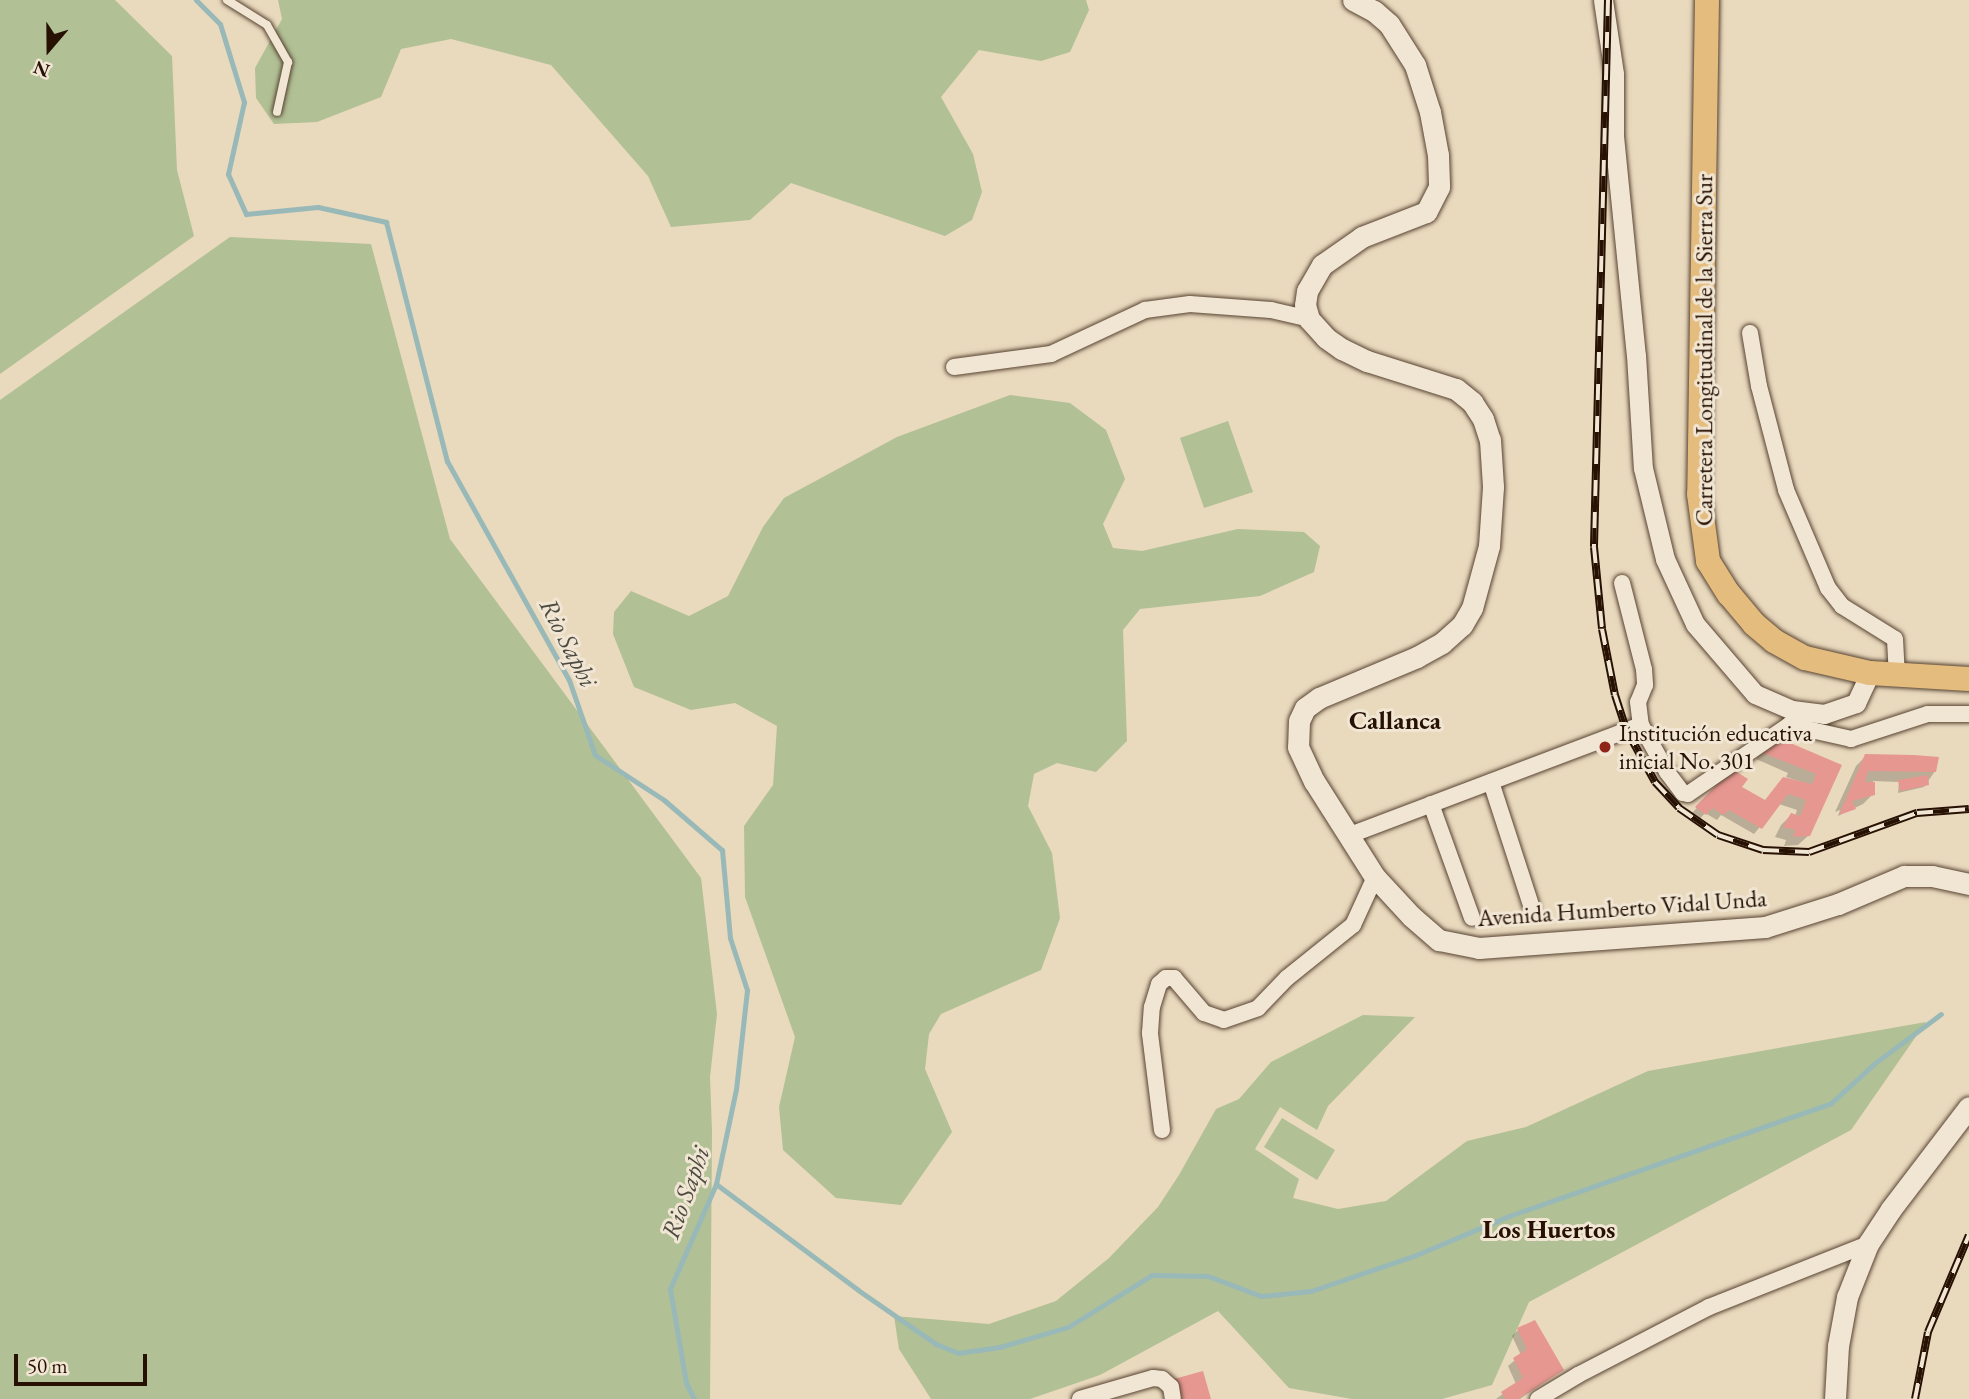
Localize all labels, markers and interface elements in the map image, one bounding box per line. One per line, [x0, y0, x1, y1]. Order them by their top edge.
north arrow [14, 14, 84, 84]
text: N [30, 55, 53, 84]
street label: Carretera Longitudinal de la Sierra Sur [1690, 174, 1718, 526]
water label: Rio Saphi [532, 593, 604, 693]
district label: Callanca [1349, 705, 1441, 737]
place label: Institución educativa inicial No. 301 [1619, 719, 1812, 775]
marker: Institución educativa inicial No. 301 [1597, 739, 1613, 755]
street label: Avenida Humberto Vidal Unda [1476, 884, 1768, 932]
water label: Rio Saphi [655, 1143, 717, 1243]
district label: Los Huertos [1483, 1214, 1615, 1246]
scale bar [18, 1340, 150, 1384]
text: 50 m [27, 1352, 68, 1379]

